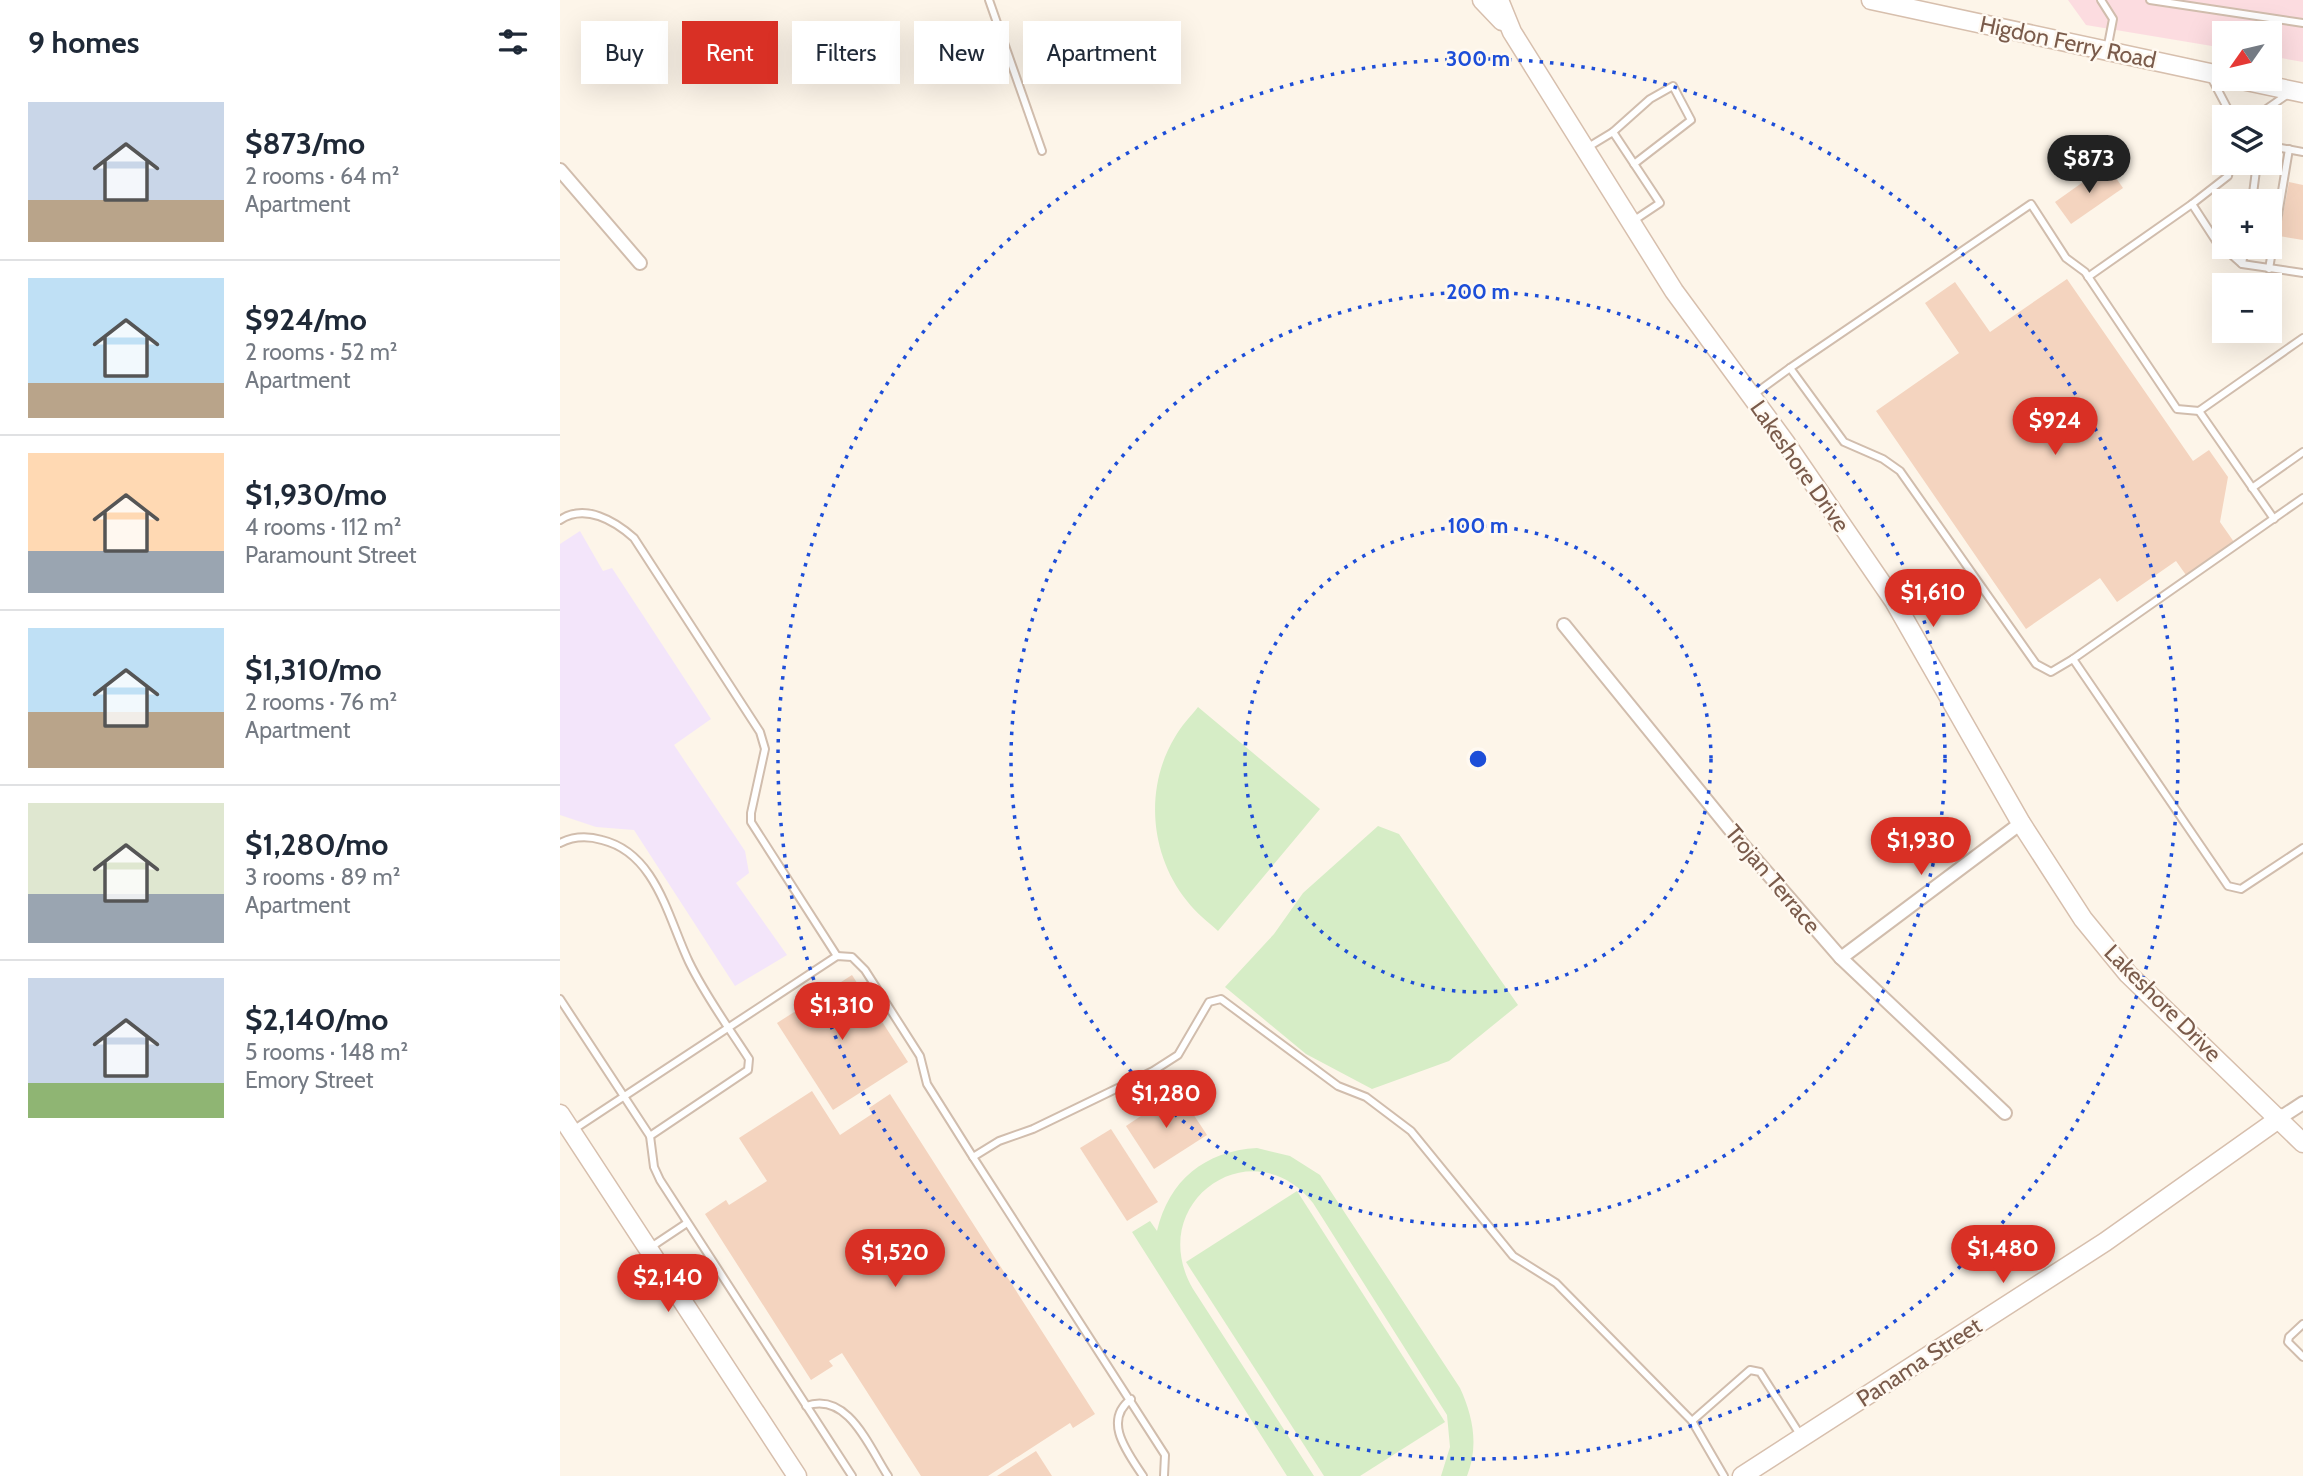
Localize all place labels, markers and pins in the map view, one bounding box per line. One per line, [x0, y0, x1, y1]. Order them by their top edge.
pin: $873 [2048, 136, 2130, 195]
pin: $924 [2014, 398, 2096, 457]
pin: $1,610 [1876, 570, 1990, 629]
centre of rings [1466, 747, 1490, 771]
pin: $1,930 [1864, 818, 1978, 877]
pin: $1,310 [785, 982, 899, 1042]
pin: $1,280 [1109, 1070, 1223, 1130]
pin: $1,480 [1946, 1226, 2060, 1285]
pin: $1,520 [838, 1230, 952, 1289]
pin: $2,140 [611, 1254, 725, 1314]

